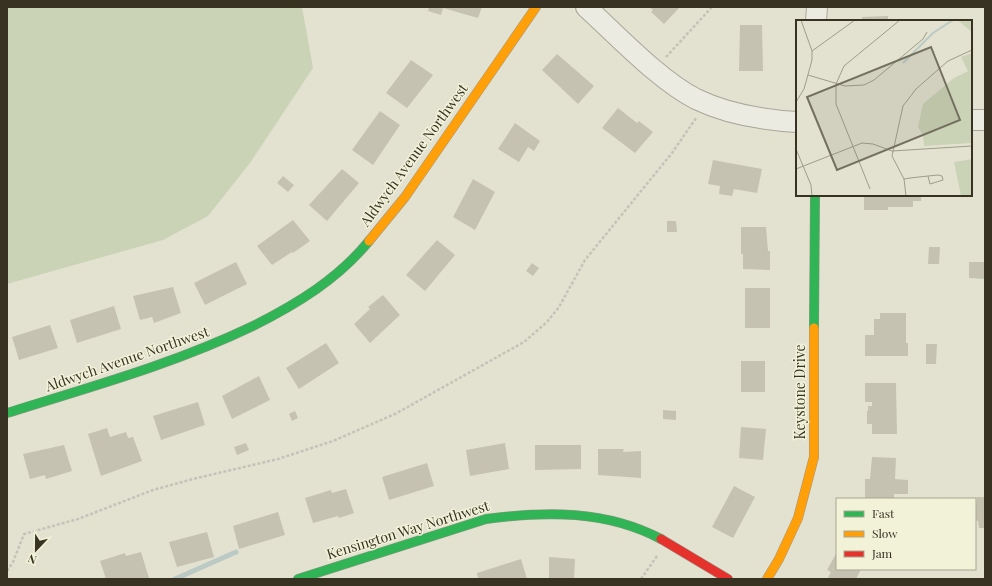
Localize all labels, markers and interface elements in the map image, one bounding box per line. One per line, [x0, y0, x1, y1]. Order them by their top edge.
inset map [796, 20, 972, 196]
street label: Aldwych Avenue Northwest [355, 79, 472, 231]
street label: Aldwych Avenue Northwest [42, 321, 212, 396]
street label: Keystone Drive [790, 344, 809, 440]
street label: Kensington Way Northwest [324, 495, 493, 563]
legend [836, 498, 976, 570]
text: Fast [872, 505, 895, 521]
text: Slow [872, 525, 898, 541]
north arrow [16, 530, 56, 570]
text: Jam [871, 545, 893, 561]
text: N [26, 551, 39, 568]

